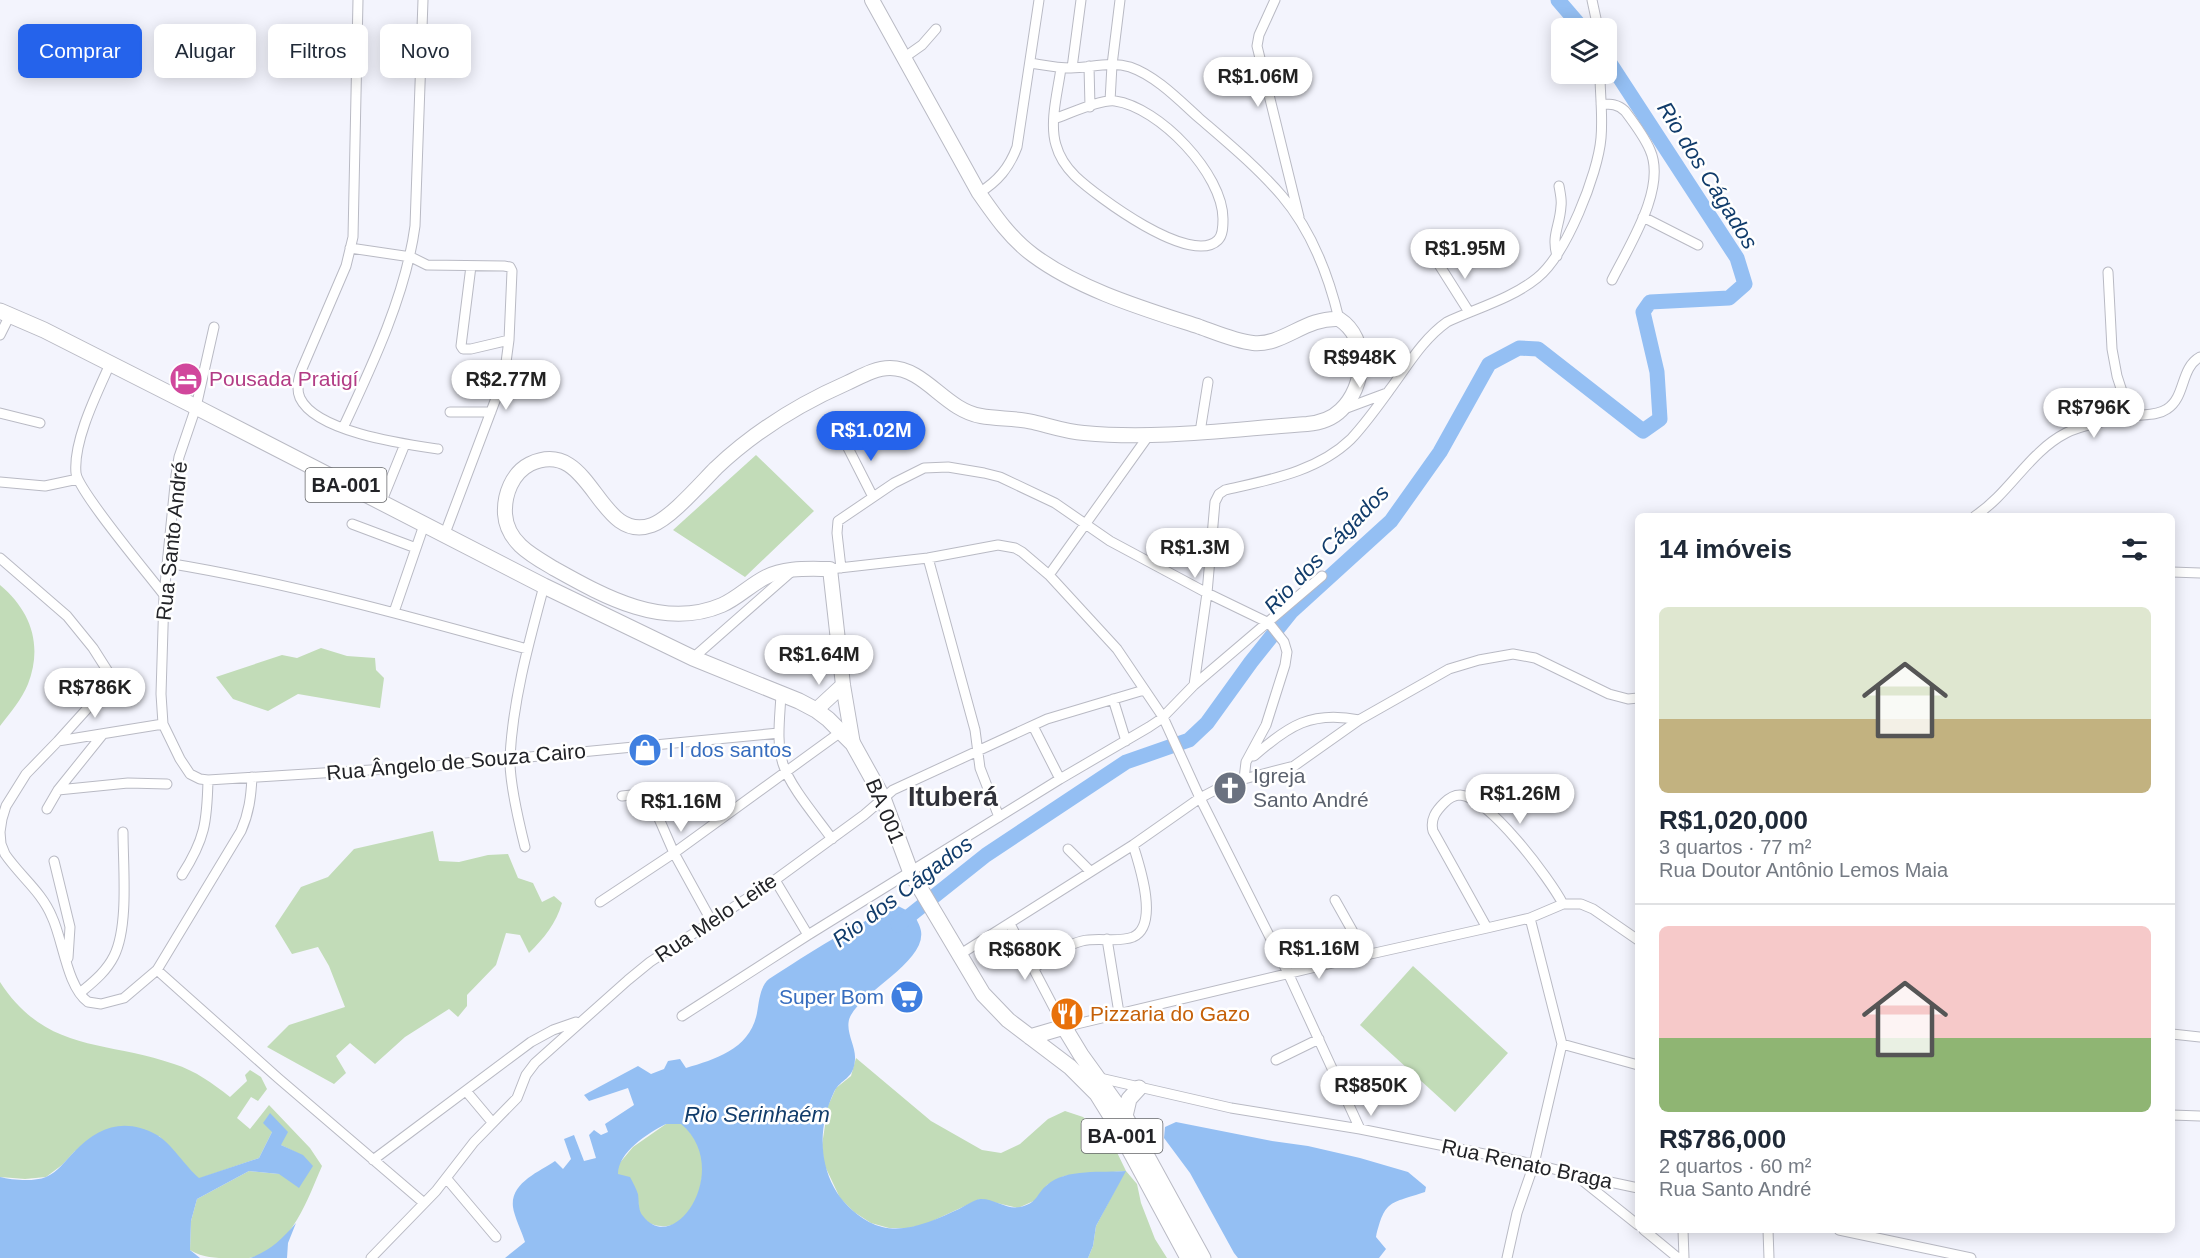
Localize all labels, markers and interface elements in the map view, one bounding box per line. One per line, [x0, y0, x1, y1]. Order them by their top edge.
map controls [1551, 18, 1617, 84]
button: layers [1551, 18, 1617, 84]
chip: Comprar [18, 24, 142, 78]
chip: Alugar [154, 24, 256, 78]
chip: Filtros [268, 24, 368, 78]
chip: Novo [380, 24, 471, 78]
pin: R$1.06M [1203, 57, 1313, 108]
text: R$1.06M [1217, 65, 1299, 87]
water label: Rio dos Cágados [1652, 97, 1763, 253]
pin: R$1.95M [1410, 229, 1520, 280]
text: R$1.95M [1424, 237, 1506, 259]
pin: R$948K [1311, 338, 1409, 389]
text: R$948K [1323, 346, 1397, 368]
pin: R$2.77M [451, 360, 561, 411]
hotel icon: Pousada Pratigí [168, 361, 204, 397]
place label: Pousada Pratigí [209, 367, 359, 390]
text: R$2.77M [465, 368, 547, 390]
pin: R$796K [2045, 388, 2143, 439]
text: R$796K [2057, 396, 2131, 418]
pin: R$1.02M [816, 411, 926, 462]
text: R$1.02M [830, 419, 912, 441]
street label: Rua Santo André [152, 460, 191, 622]
road number: BA-001 [306, 468, 386, 502]
water label: Rio dos Cágados [1259, 480, 1394, 619]
pin: R$1.3M [1146, 528, 1244, 579]
icon: filters [2118, 533, 2151, 566]
text: 14 imóveis [1659, 534, 1792, 564]
text: R$1.3M [1160, 536, 1230, 558]
pin: R$1.64M [764, 635, 874, 686]
text: R$1.64M [778, 643, 860, 665]
icon: home [1851, 646, 1959, 754]
pin: R$786K [46, 668, 144, 719]
text: R$786K [58, 676, 132, 698]
shop icon: I l dos santos [627, 732, 663, 768]
place label: I l dos santos [668, 738, 792, 761]
street label: Rua Ângelo de Souza Cairo [325, 739, 587, 784]
place label: Igreja Santo André [1253, 764, 1369, 811]
church icon: Igreja Santo André [1212, 770, 1248, 806]
pin: R$1.26M [1465, 774, 1575, 825]
street label: BA 001 [862, 775, 909, 846]
pin: R$1.16M [626, 782, 736, 833]
district label: Ituberá [908, 782, 999, 812]
text: R$1.26M [1479, 782, 1561, 804]
text: R$1.16M [640, 790, 722, 812]
text: R$1,020,000 [1659, 805, 1808, 835]
water label: Rio dos Cágados [827, 831, 977, 952]
text: 3 quartos · 77 m² [1659, 836, 1811, 858]
text: Rua Doutor Antônio Lemos Maia [1659, 859, 1948, 881]
street label: Rua Melo Leite [651, 869, 781, 967]
pin: R$1.16M [1264, 929, 1374, 980]
pin: R$680K [976, 930, 1074, 981]
text: R$1.16M [1278, 937, 1360, 959]
text: R$680K [988, 938, 1062, 960]
icon: home [1851, 965, 1959, 1073]
supermarket icon: Super Bom [889, 979, 925, 1015]
place label: Super Bom [779, 985, 884, 1008]
restaurant icon: Pizzaria do Gazo [1049, 996, 1085, 1032]
place label: Pizzaria do Gazo [1090, 1002, 1250, 1025]
pin: R$850K [1322, 1066, 1420, 1117]
text: R$850K [1334, 1074, 1408, 1096]
water label: Rio Serinhaém [684, 1102, 830, 1127]
road number: BA-001 [1082, 1119, 1162, 1153]
text: R$786,000 [1659, 1124, 1786, 1154]
street label: Rua Renato Braga [1440, 1134, 1615, 1193]
text: 2 quartos · 60 m² [1659, 1155, 1811, 1177]
text: Rua Santo André [1659, 1178, 1811, 1200]

